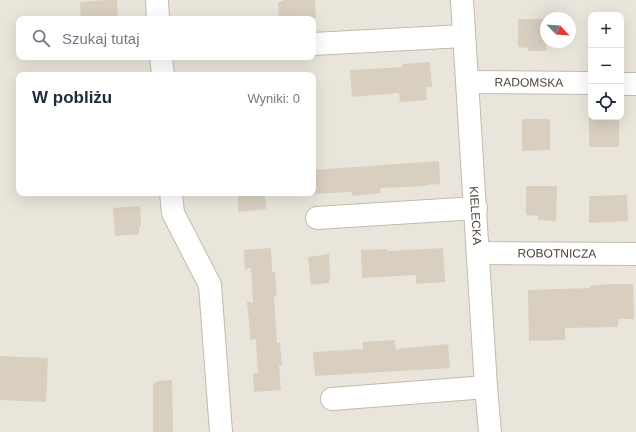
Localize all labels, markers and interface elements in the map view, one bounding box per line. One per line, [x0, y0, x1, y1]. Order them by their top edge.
north arrow [540, 12, 576, 48]
map controls [588, 12, 624, 120]
button: + [588, 12, 624, 48]
search box [16, 16, 316, 60]
icon: search [30, 27, 52, 49]
text: Szukaj tutaj [62, 30, 140, 47]
button: − [588, 48, 624, 84]
street label: RADOMSKA [495, 75, 563, 90]
button: locate [588, 84, 624, 120]
text: W pobliżu [32, 88, 112, 107]
text: Wyniki: 0 [247, 91, 300, 106]
street label: KIELECKA [467, 186, 484, 245]
street label: ROBOTNICZA [518, 246, 596, 261]

